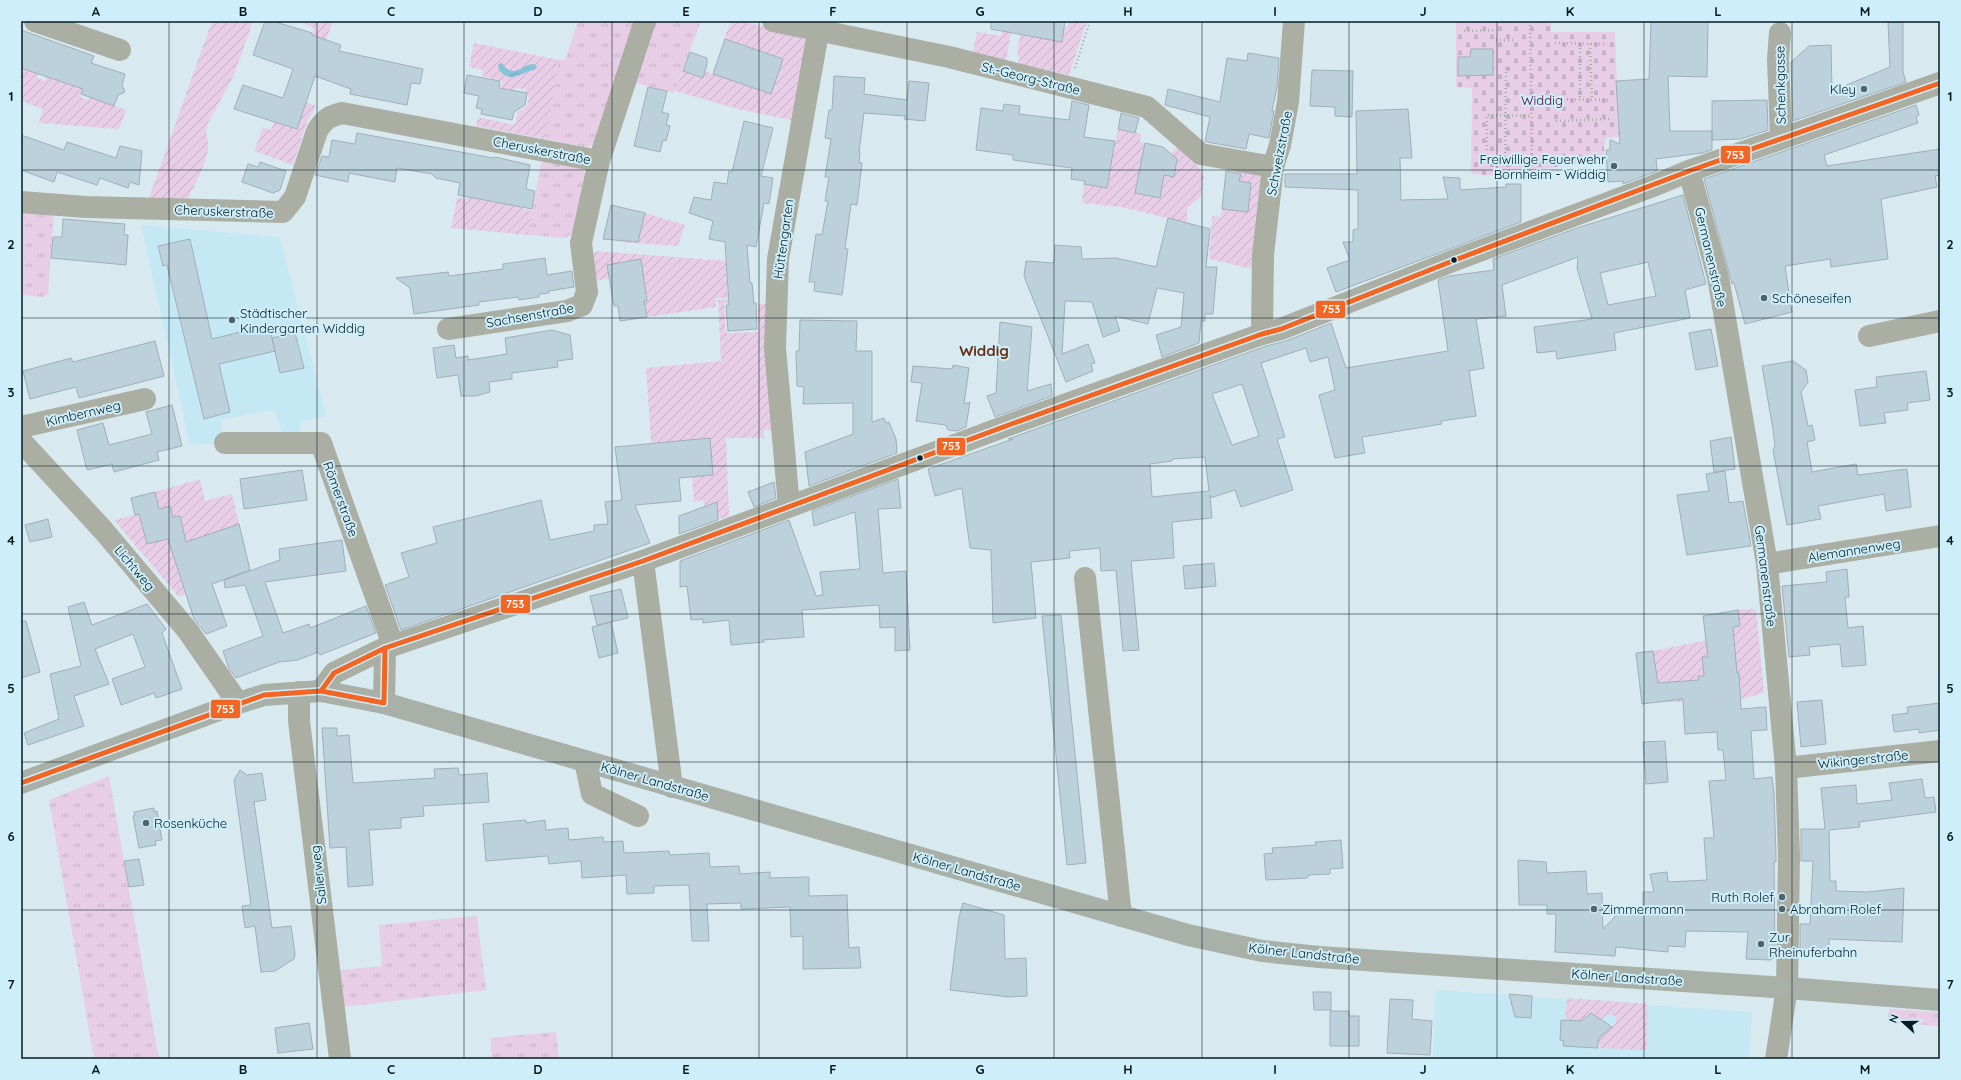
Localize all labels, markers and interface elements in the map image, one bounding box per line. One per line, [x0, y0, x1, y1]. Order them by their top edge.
text: A [92, 3, 101, 19]
text: B [239, 3, 247, 19]
text: C [387, 3, 395, 19]
text: D [533, 3, 543, 19]
text: E [682, 3, 690, 19]
text: F [829, 3, 837, 19]
text: G [975, 3, 985, 19]
text: H [1123, 3, 1133, 19]
text: I [1273, 3, 1277, 19]
text: J [1419, 3, 1427, 19]
text: K [1566, 3, 1575, 19]
text: L [1714, 3, 1722, 19]
text: M [1860, 3, 1870, 19]
street label: Schenkgasse [1771, 46, 1789, 124]
street label: St.-Georg-Straße [980, 58, 1082, 98]
place label: Kley [1830, 81, 1856, 97]
marker: Kley [1859, 84, 1869, 94]
text: 1 [8, 88, 14, 104]
text: 1 [1947, 88, 1953, 104]
park label: Widdig [1521, 92, 1563, 108]
street label: Schweizstraße [1263, 109, 1295, 197]
street label: Cheruskerstraße [492, 133, 592, 167]
line badge: 753 [1720, 145, 1751, 164]
text: 753 [1726, 148, 1744, 162]
place label: Freiwillige Feuerwehr Bornheim - Widdig [1479, 151, 1606, 182]
marker: Freiwillige Feuerwehr Bornheim - Widdig [1609, 161, 1619, 171]
street label: Hüttengarten [769, 198, 797, 280]
street label: Cheruskerstraße [174, 201, 274, 221]
street label: Germanenstraße [1692, 206, 1730, 308]
text: 2 [7, 236, 15, 252]
text: 2 [1946, 236, 1954, 252]
unlabelled marker [1449, 255, 1459, 265]
place label: Schöneseifen [1772, 290, 1851, 306]
marker: Schöneseifen [1759, 293, 1769, 303]
street label: Sachsenstraße [485, 299, 575, 331]
line badge: 753 [1315, 300, 1346, 319]
text: 753 [1322, 302, 1340, 316]
place label: Städtischer Kindergarten Widdig [240, 305, 365, 336]
marker: Städtischer Kindergarten Widdig [227, 315, 237, 325]
district label: Widdig [959, 341, 1009, 360]
text: 3 [8, 384, 15, 400]
text: 3 [1947, 384, 1954, 400]
street label: Kimbernweg [44, 397, 122, 429]
line badge: 753 [936, 437, 966, 456]
text: 753 [942, 439, 960, 453]
unlabelled marker [915, 453, 925, 463]
street label: Römerstraße [320, 459, 362, 539]
street label: Germanenstraße [1752, 524, 1780, 628]
text: 4 [7, 532, 15, 548]
text: 4 [1946, 532, 1954, 548]
street label: Alemannenweg [1807, 535, 1901, 565]
street label: Lichtweg [112, 542, 158, 594]
line badge: 753 [500, 594, 531, 614]
text: 753 [506, 597, 524, 611]
text: 5 [7, 680, 15, 696]
text: 5 [1946, 680, 1954, 696]
line badge: 753 [210, 699, 241, 719]
text: 753 [216, 702, 234, 716]
street label: Wikingerstraße [1817, 746, 1909, 772]
street label: Kölner Landstraße [599, 758, 711, 804]
place label: Rosenküche [154, 815, 227, 831]
marker: Rosenküche [141, 818, 151, 828]
text: 6 [7, 828, 15, 844]
text: 6 [1946, 828, 1954, 844]
street label: Salierweg [306, 845, 330, 905]
street label: Kölner Landstraße [911, 848, 1023, 894]
place label: Ruth Rolef [1711, 889, 1774, 905]
marker: Ruth Rolef [1777, 892, 1787, 902]
place label: Zimmermann [1602, 901, 1684, 917]
place label: Abraham Rolef [1790, 901, 1881, 917]
marker: Zimmermann [1589, 904, 1599, 914]
marker: Abraham Rolef [1777, 904, 1787, 914]
place label: Zur Rheinuferbahn [1769, 929, 1857, 960]
street label: Kölner Landstraße [1248, 939, 1360, 967]
marker: Zur Rheinuferbahn [1756, 939, 1766, 949]
street label: Kölner Landstraße [1571, 965, 1683, 989]
text: 7 [7, 976, 15, 992]
text: 7 [1946, 976, 1954, 992]
north arrow [1883, 1002, 1923, 1042]
text: N [1886, 1012, 1902, 1025]
text: A [92, 1061, 101, 1077]
text: B [239, 1061, 247, 1077]
text: C [387, 1061, 395, 1077]
text: D [533, 1061, 543, 1077]
text: E [682, 1061, 690, 1077]
text: F [829, 1061, 837, 1077]
text: G [975, 1061, 985, 1077]
text: H [1123, 1061, 1133, 1077]
text: I [1273, 1061, 1277, 1077]
text: J [1419, 1061, 1427, 1077]
text: K [1566, 1061, 1575, 1077]
text: L [1714, 1061, 1722, 1077]
text: M [1860, 1061, 1870, 1077]

